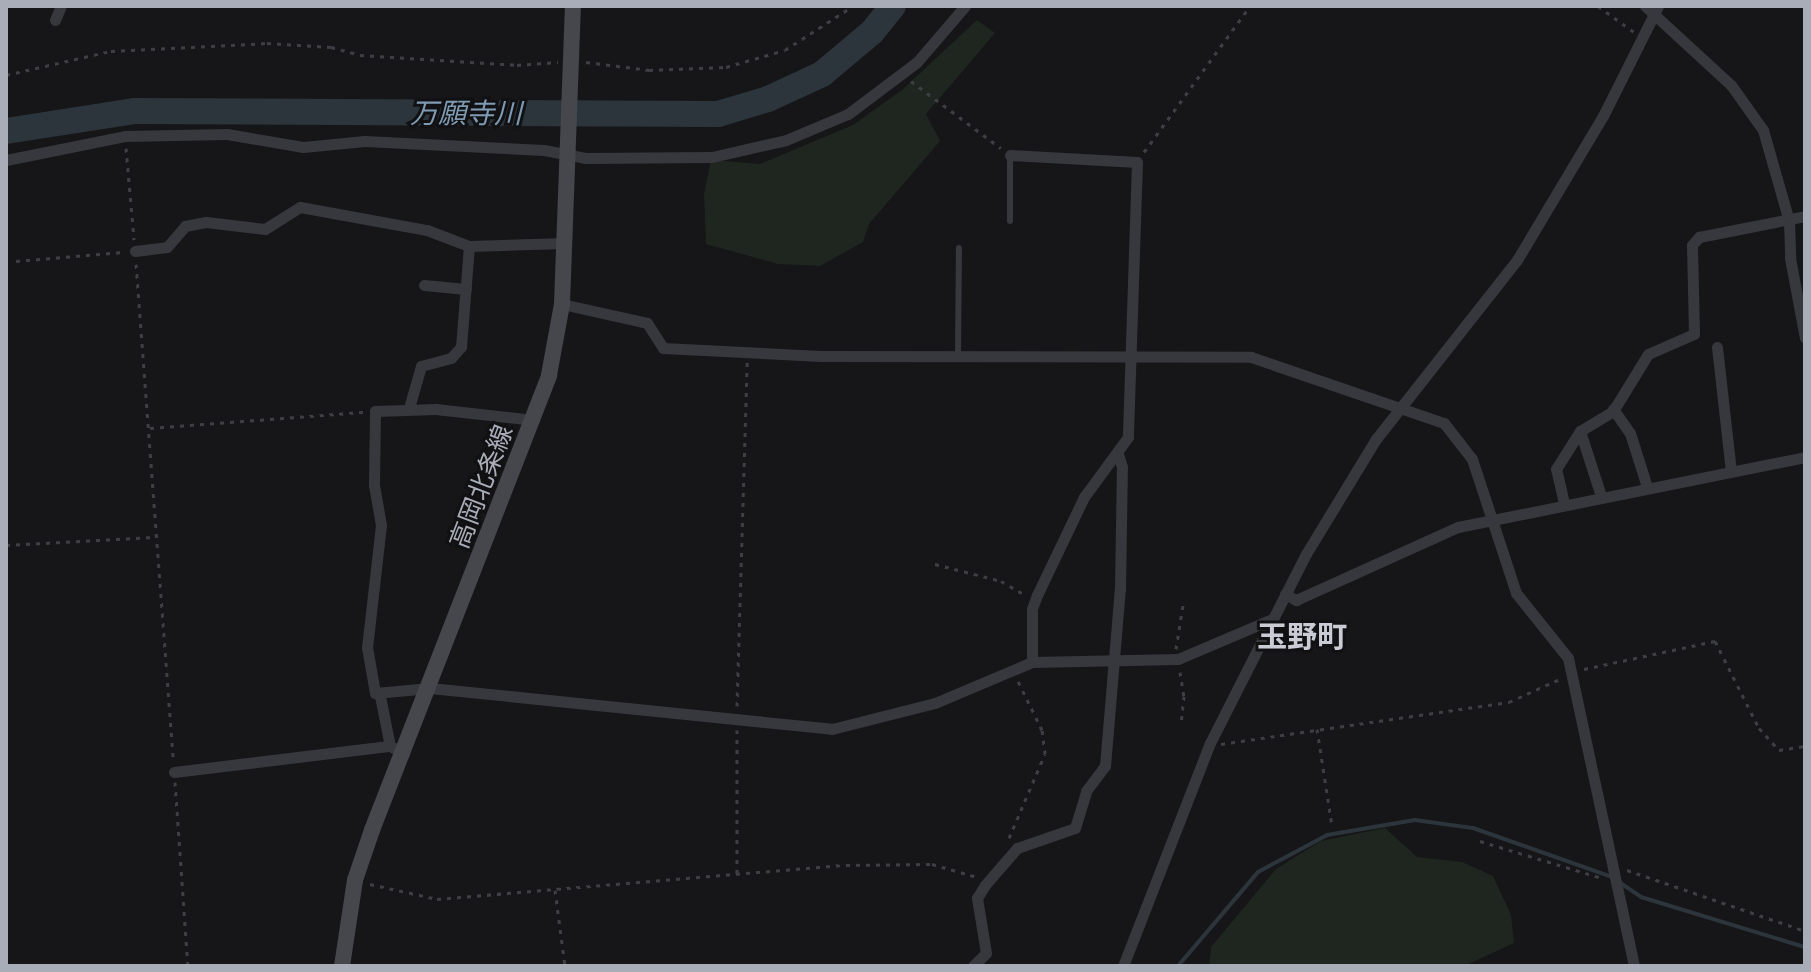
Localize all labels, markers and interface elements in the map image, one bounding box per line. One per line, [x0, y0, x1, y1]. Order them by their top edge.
water label: 万願寺川 [410, 96, 522, 130]
street label: 高岡北条線 [444, 421, 520, 553]
district label: 玉野町 [1257, 619, 1347, 655]

